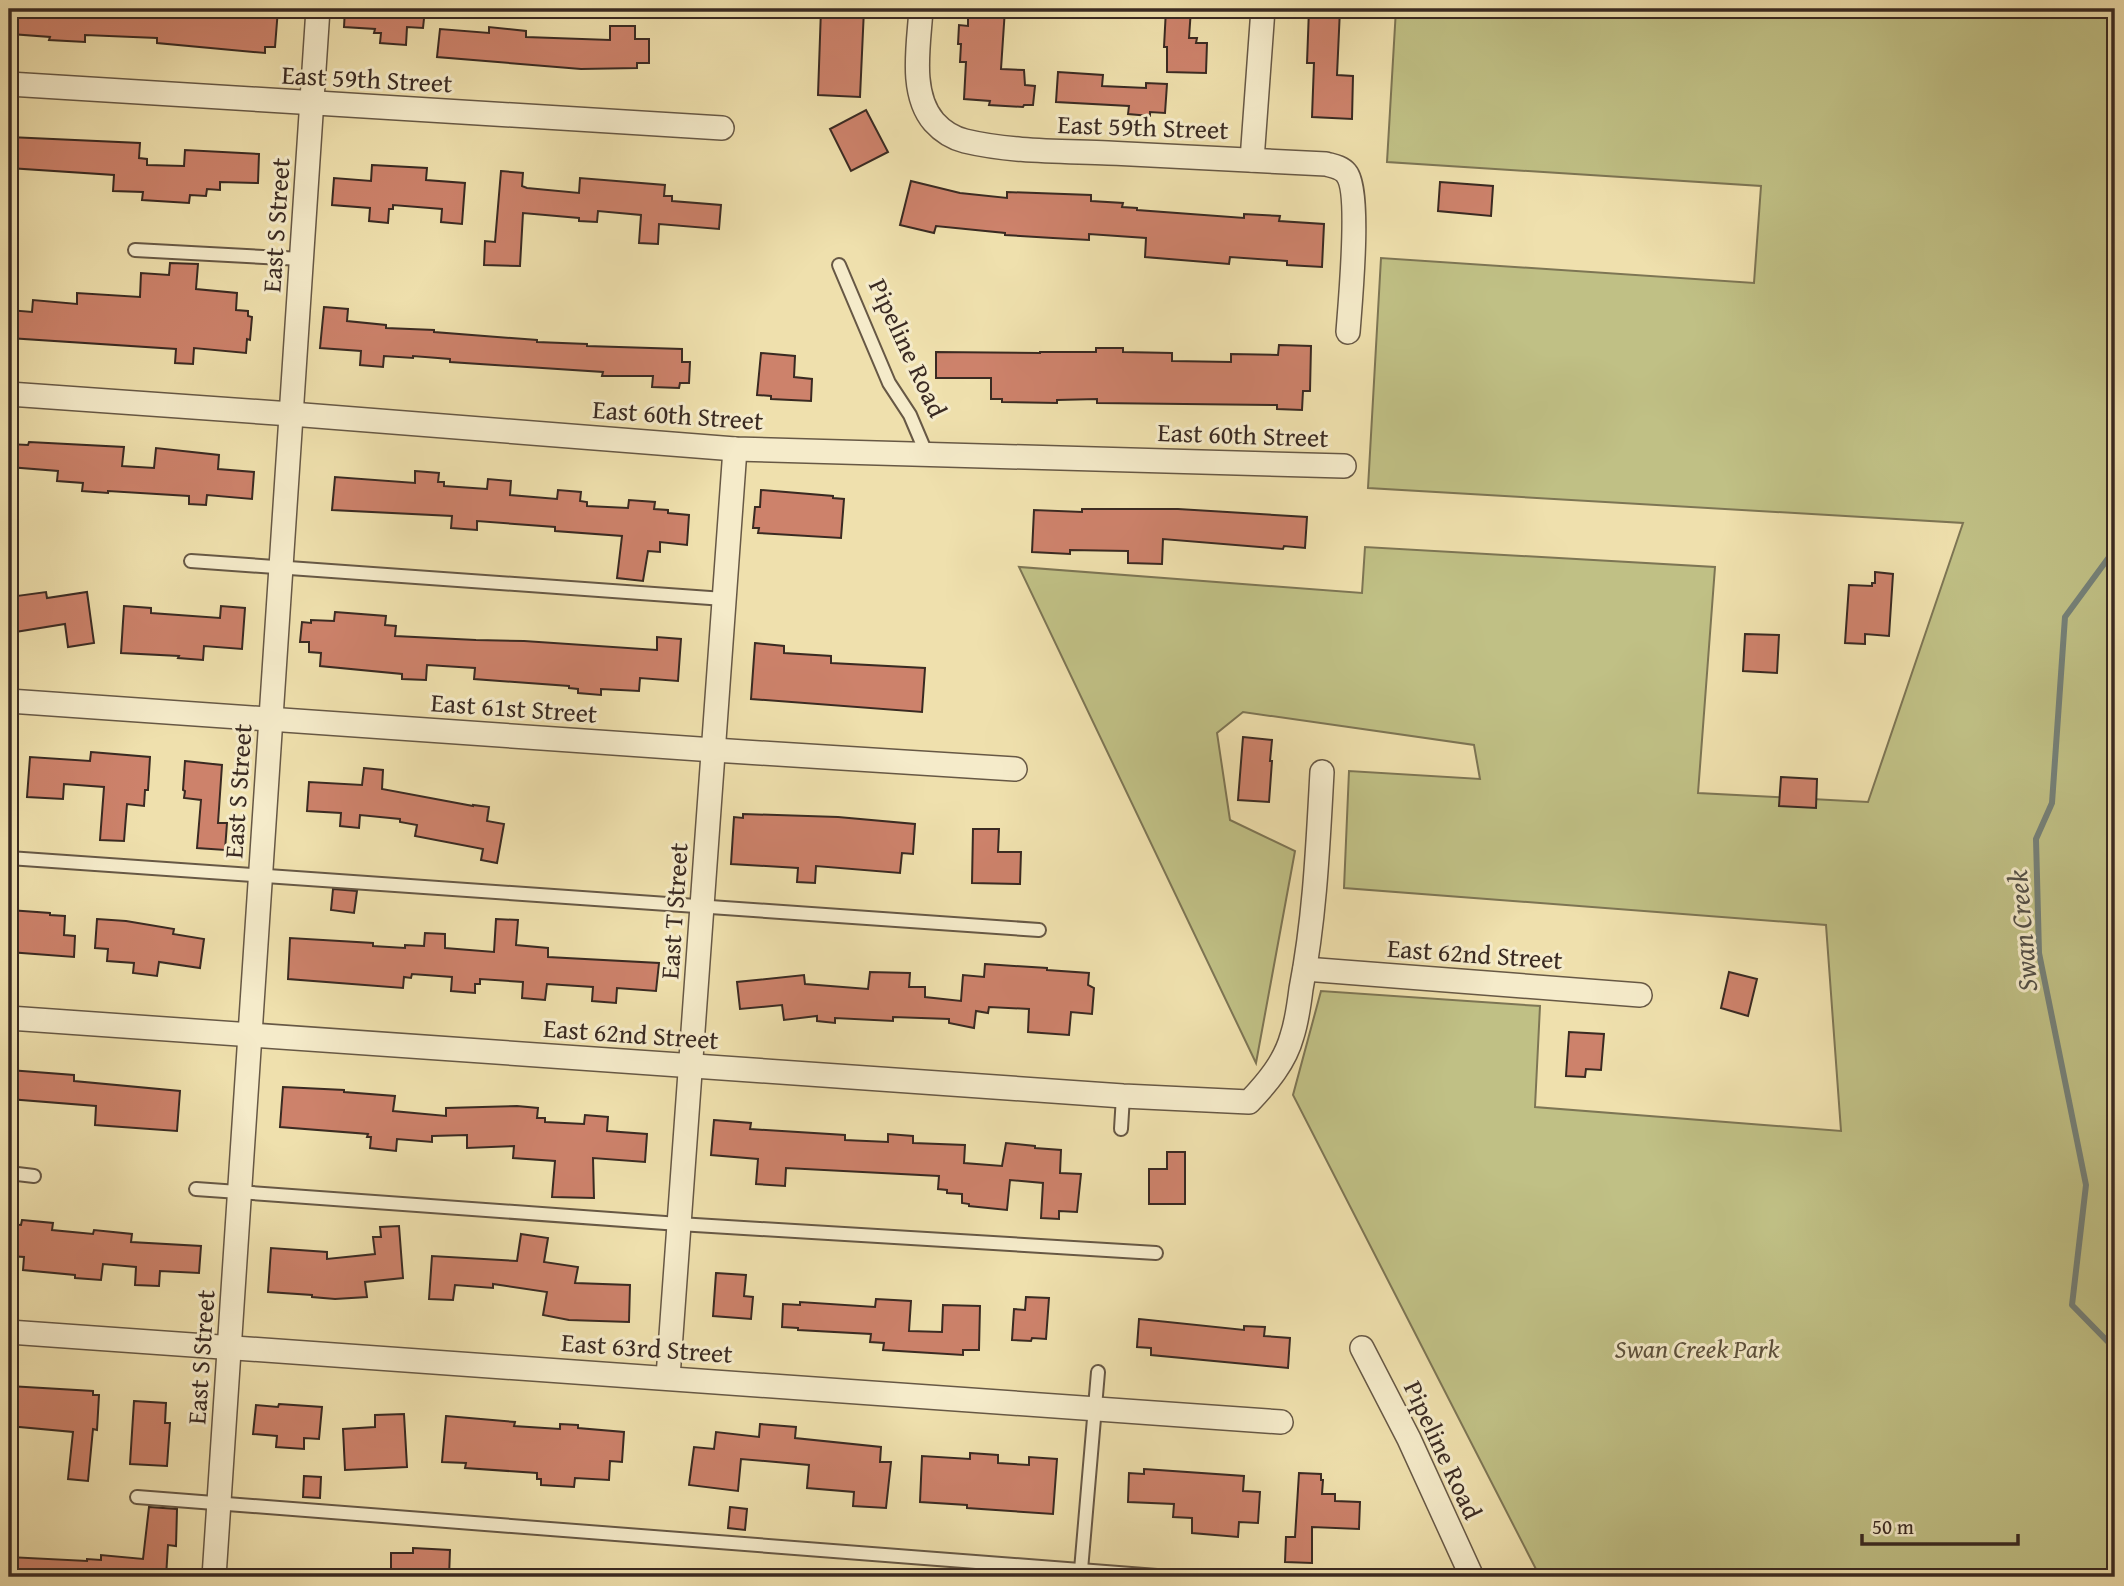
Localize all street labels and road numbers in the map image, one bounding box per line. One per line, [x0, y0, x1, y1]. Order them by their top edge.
street label: East 59th Street [281, 55, 453, 102]
street label: East 59th Street [1057, 104, 1229, 149]
street label: East S Street [251, 156, 300, 294]
street label: Pipeline Road [859, 272, 958, 424]
street label: East 60th Street [591, 389, 765, 440]
street label: East 60th Street [1157, 412, 1329, 457]
street label: East 61st Street [430, 682, 599, 733]
street label: East S Street [213, 722, 262, 860]
street label: East T Street [649, 841, 698, 981]
street label: East 62nd Street [1386, 928, 1564, 979]
street label: East 62nd Street [542, 1008, 720, 1059]
street label: East S Street [176, 1288, 225, 1426]
street label: East 63rd Street [560, 1322, 734, 1373]
street label: Pipeline Road [1394, 1374, 1493, 1526]

